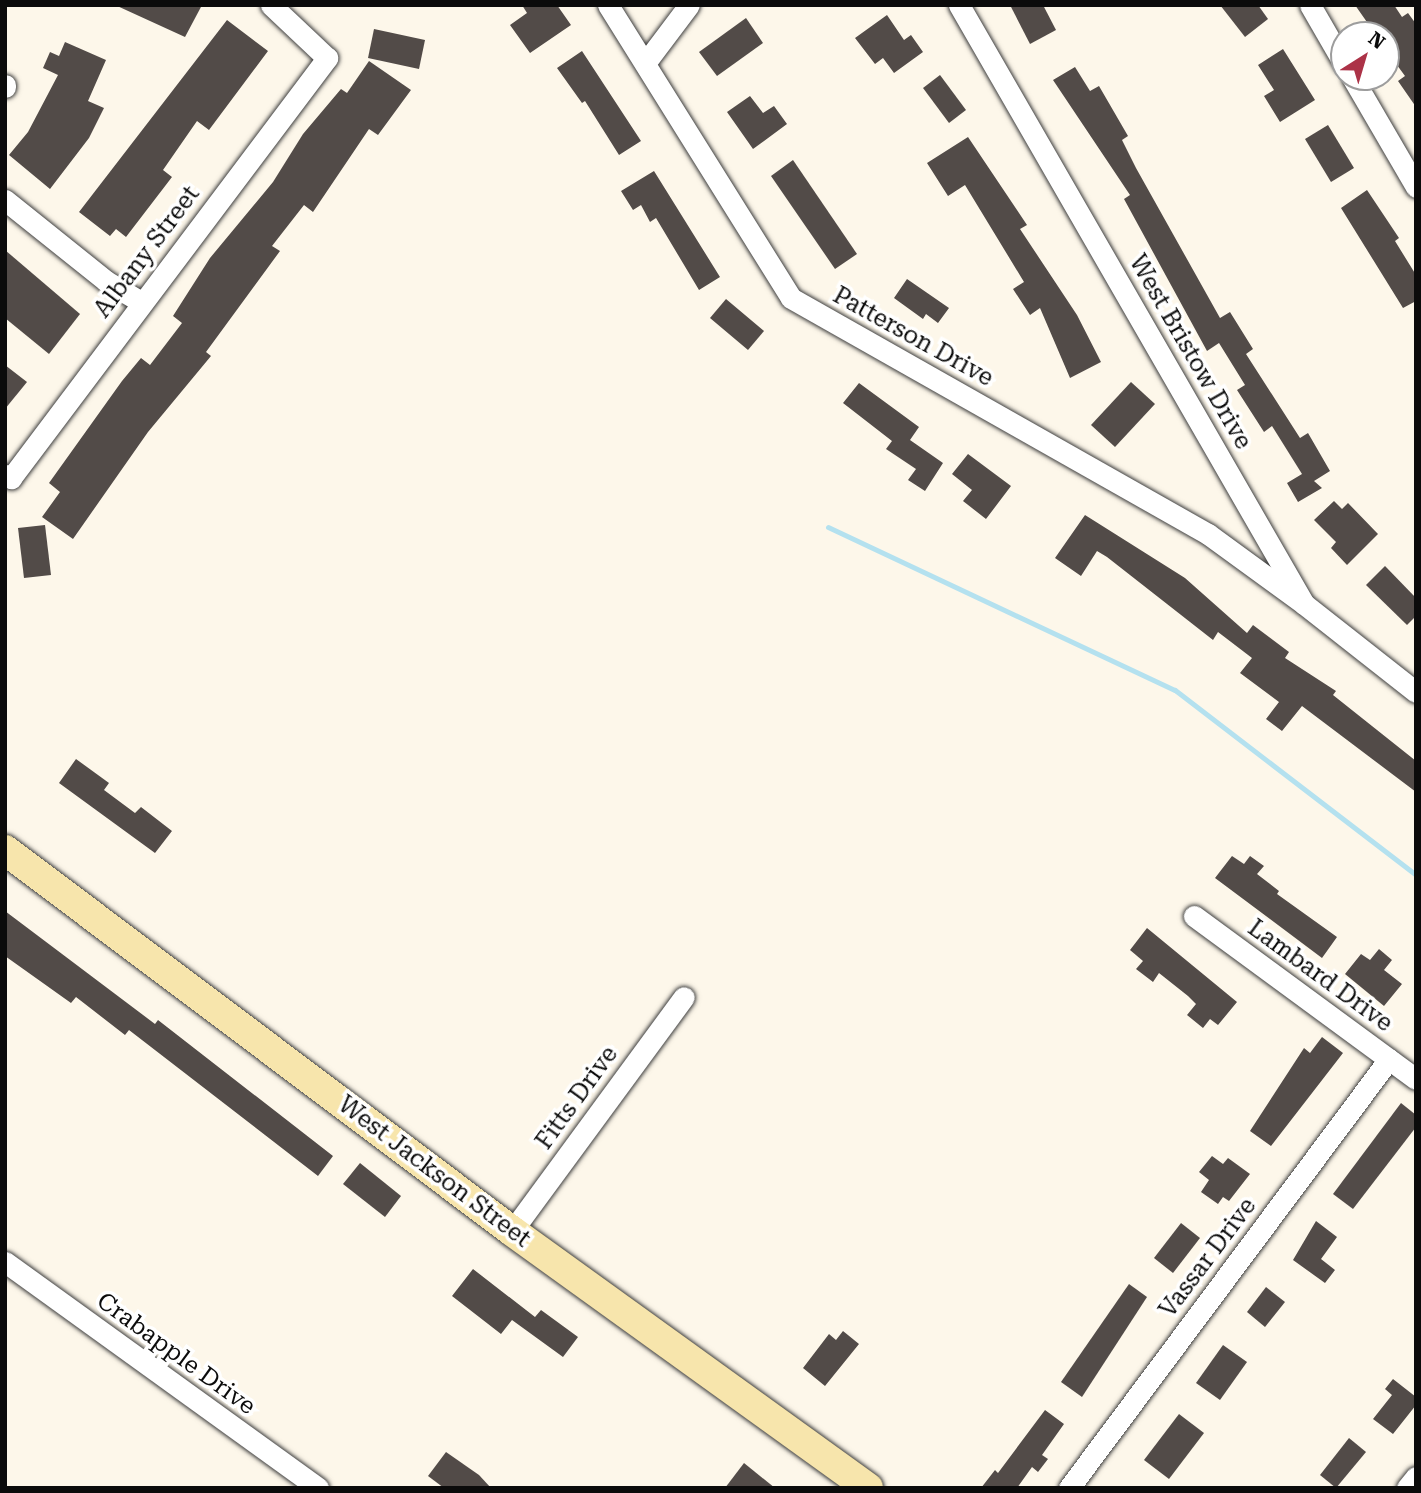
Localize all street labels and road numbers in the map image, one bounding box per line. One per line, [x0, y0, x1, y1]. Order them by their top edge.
street label: Albany Street [88, 181, 206, 323]
street label: West Bristow Drive [1123, 250, 1257, 454]
street label: Patterson Drive [828, 281, 998, 393]
street label: Lambard Drive [1242, 914, 1398, 1038]
street label: Fitts Drive [530, 1041, 624, 1155]
street label: West Jackson Street [332, 1090, 536, 1254]
street label: Vassar Drive [1154, 1192, 1262, 1324]
street label: Crabapple Drive [91, 1287, 261, 1421]

